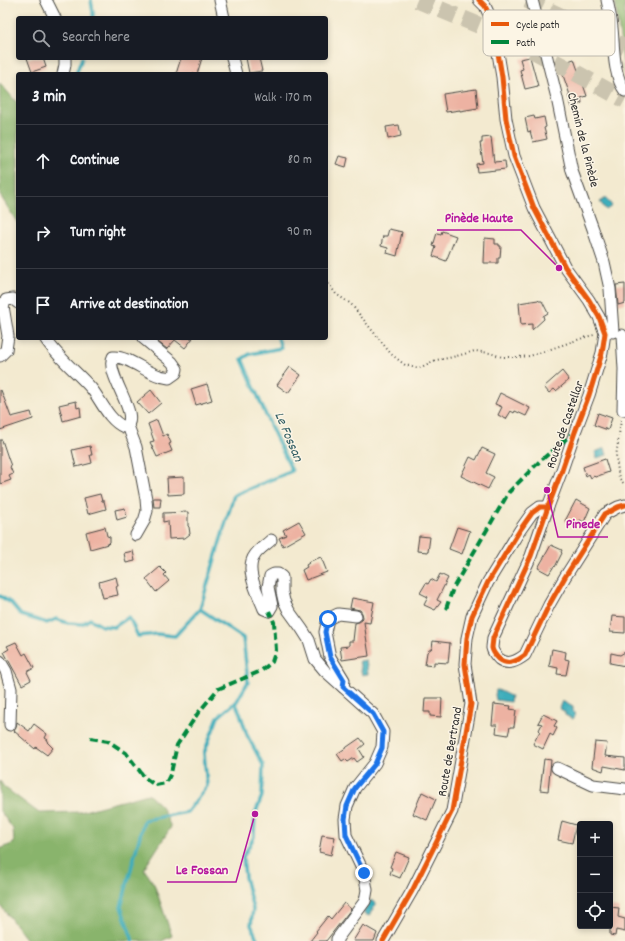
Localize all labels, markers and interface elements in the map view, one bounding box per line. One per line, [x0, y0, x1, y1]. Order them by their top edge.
legend [483, 10, 615, 56]
search box [16, 16, 328, 60]
text: Cycle path [516, 18, 560, 34]
icon: search [30, 27, 52, 49]
text: Search here [62, 27, 130, 49]
text: Path [516, 36, 535, 52]
text: 3 min [32, 86, 66, 110]
text: Walk · 170 m [254, 89, 312, 108]
street label: Chemin de la Pinède [561, 91, 603, 190]
icon: ahead [32, 150, 54, 172]
text: Continue [70, 150, 119, 172]
text: 80 m [288, 151, 312, 170]
callout: Pinède Haute [437, 204, 521, 230]
text: Pinède Haute [445, 209, 513, 229]
icon: right [32, 222, 54, 244]
text: Turn right [70, 222, 126, 244]
text: 90 m [287, 223, 312, 242]
icon: arrive [32, 294, 54, 316]
text: Arrive at destination [70, 294, 188, 316]
street label: Route de Castellar [542, 378, 590, 471]
water label: Le Fossan [269, 409, 308, 466]
callout: Pinede [558, 511, 608, 537]
text: Pinede [566, 515, 600, 535]
route start [319, 610, 337, 628]
street label: Route de Bertrand [434, 706, 468, 798]
map controls [577, 821, 613, 929]
button: + [577, 821, 613, 857]
callout: Le Fossan [167, 856, 236, 882]
button: − [577, 857, 613, 893]
text: Le Fossan [176, 861, 229, 881]
route end [355, 864, 373, 882]
button: locate [577, 893, 613, 929]

